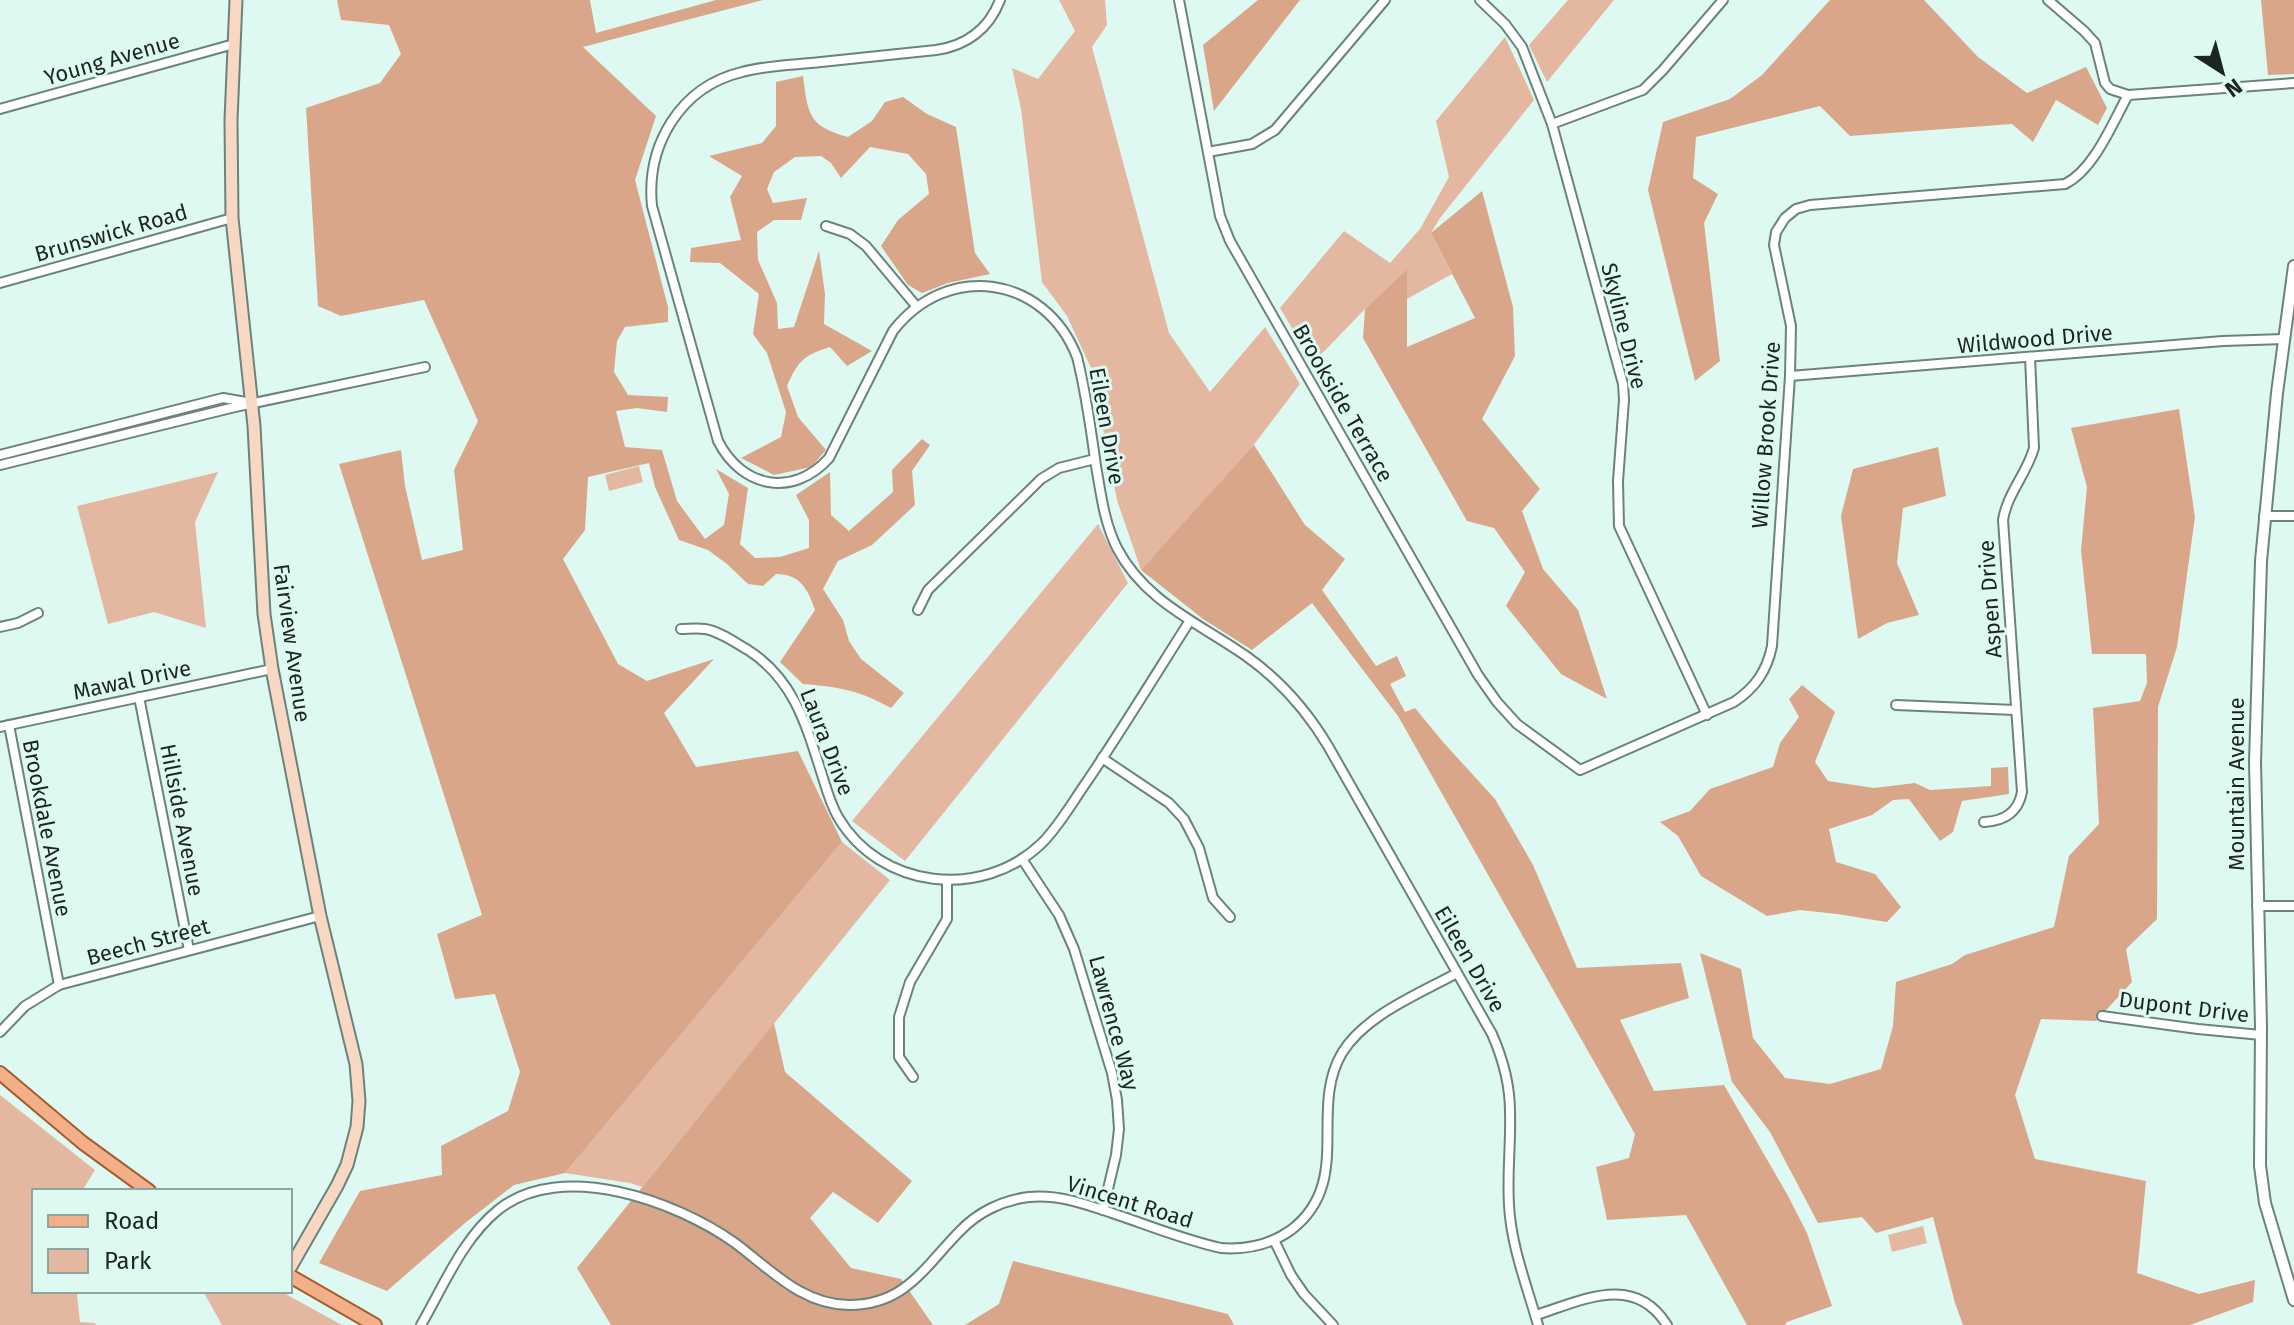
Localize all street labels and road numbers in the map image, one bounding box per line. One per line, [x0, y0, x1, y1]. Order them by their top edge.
street label: Young Avenue [41, 27, 183, 91]
street label: Brunswick Road [31, 198, 191, 268]
street label: Skyline Drive [1595, 260, 1653, 392]
street label: Brookside Terrace [1287, 319, 1399, 487]
street label: Wildwood Drive [1956, 319, 2114, 359]
street label: Willow Brook Drive [1746, 341, 1786, 529]
street label: Eileen Drive [1083, 365, 1131, 487]
street label: Aspen Drive [1972, 539, 2008, 659]
street label: Fairview Avenue [268, 562, 316, 724]
street label: Mawal Drive [70, 654, 194, 706]
street label: Laura Drive [794, 685, 860, 799]
street label: Mountain Avenue [2223, 697, 2250, 871]
street label: Brookdale Avenue [17, 737, 77, 919]
street label: Hillside Avenue [154, 742, 210, 898]
street label: Eileen Drive [1429, 901, 1511, 1017]
street label: Beech Street [84, 913, 213, 971]
street label: Lawrence Way [1083, 952, 1145, 1094]
street label: Dupont Drive [2117, 986, 2251, 1028]
street label: Vincent Road [1064, 1170, 1196, 1234]

